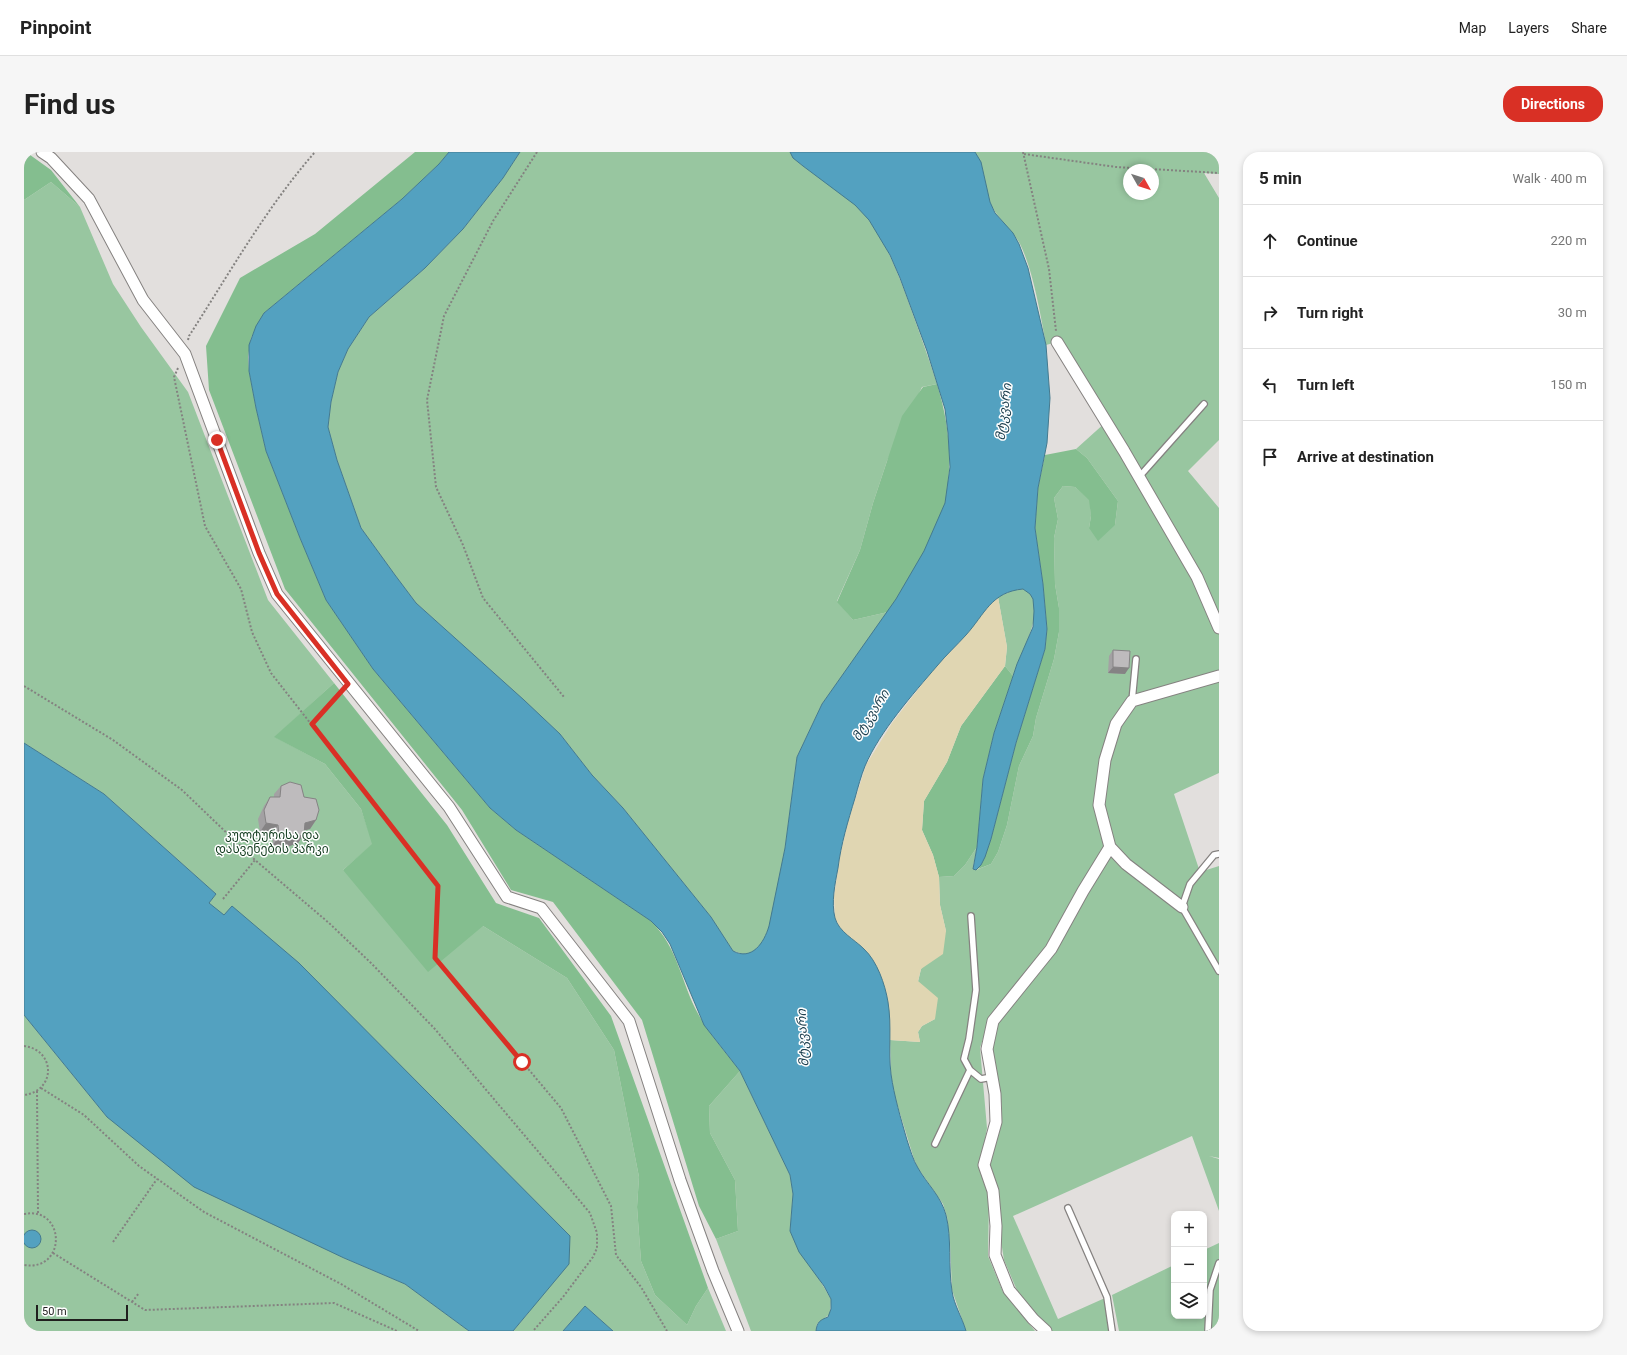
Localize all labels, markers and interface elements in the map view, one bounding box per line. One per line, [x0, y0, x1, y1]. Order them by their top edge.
text: Pinpoint [20, 16, 91, 39]
text: Map [1459, 20, 1486, 36]
text: Layers [1508, 20, 1549, 36]
text: Share [1571, 20, 1607, 36]
button: Directions [1503, 86, 1603, 122]
text: Find us [24, 88, 115, 121]
north arrow [1123, 164, 1159, 200]
text: 5 min [1259, 168, 1302, 188]
text: Walk · 400 m [1512, 171, 1587, 186]
icon: ahead [1259, 230, 1281, 252]
text: Continue [1297, 232, 1358, 250]
text: 220 m [1550, 233, 1587, 248]
icon: right [1259, 302, 1281, 324]
text: Turn right [1297, 304, 1363, 322]
text: 30 m [1558, 305, 1587, 320]
icon: left [1259, 374, 1281, 396]
text: Turn left [1297, 376, 1354, 394]
text: 150 m [1550, 377, 1587, 392]
water label: მტკვარი [993, 382, 1015, 442]
route end [208, 431, 226, 449]
icon: arrive [1259, 446, 1281, 468]
text: Arrive at destination [1297, 448, 1434, 466]
water label: მტკვარი [849, 687, 893, 744]
park label: კულტურისა და დასვენების პარკი [215, 828, 329, 857]
water label: მტკვარი [793, 1008, 812, 1067]
route start [513, 1053, 531, 1071]
map controls [1171, 1211, 1207, 1319]
button: + [1171, 1211, 1207, 1247]
button: − [1171, 1247, 1207, 1283]
button: layers [1171, 1283, 1207, 1319]
scale bar [36, 1303, 128, 1322]
text: 50 m [42, 1305, 67, 1318]

